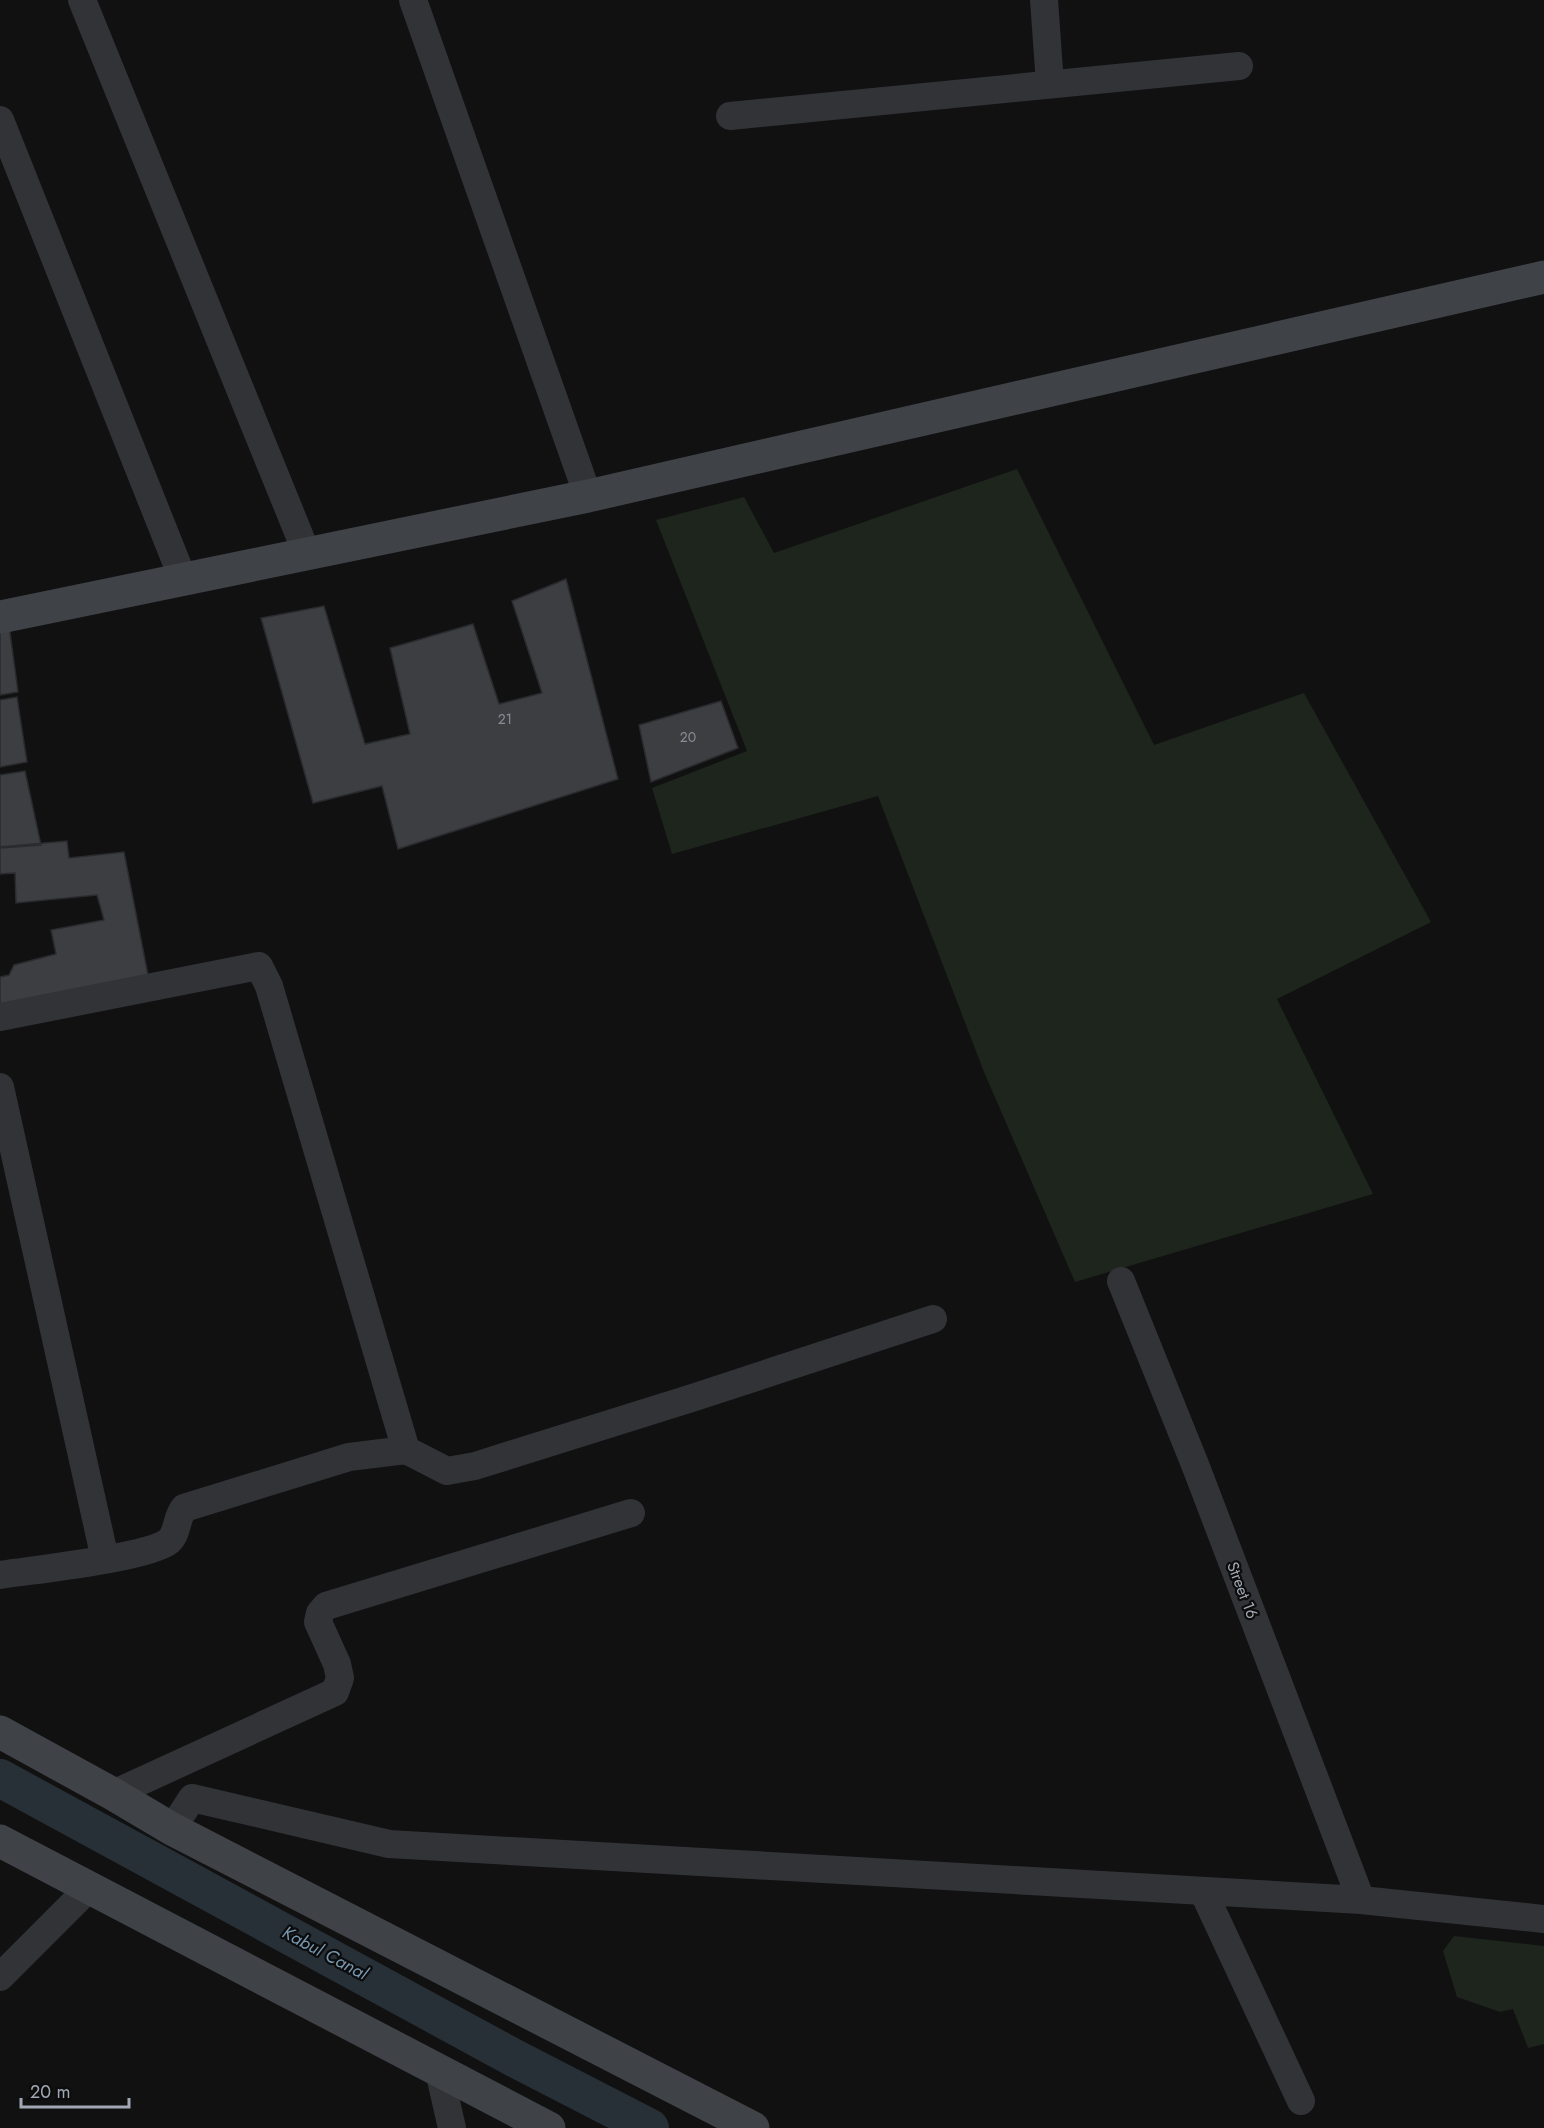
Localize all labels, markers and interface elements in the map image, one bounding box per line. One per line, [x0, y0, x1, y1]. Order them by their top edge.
house number: 21 [498, 709, 512, 729]
house number: 20 [680, 727, 696, 747]
street label: Street 16 [1221, 1558, 1264, 1622]
water label: Kabul Canal [278, 1920, 373, 1987]
scale bar [21, 2071, 129, 2109]
text: 20 m [30, 2079, 70, 2105]

